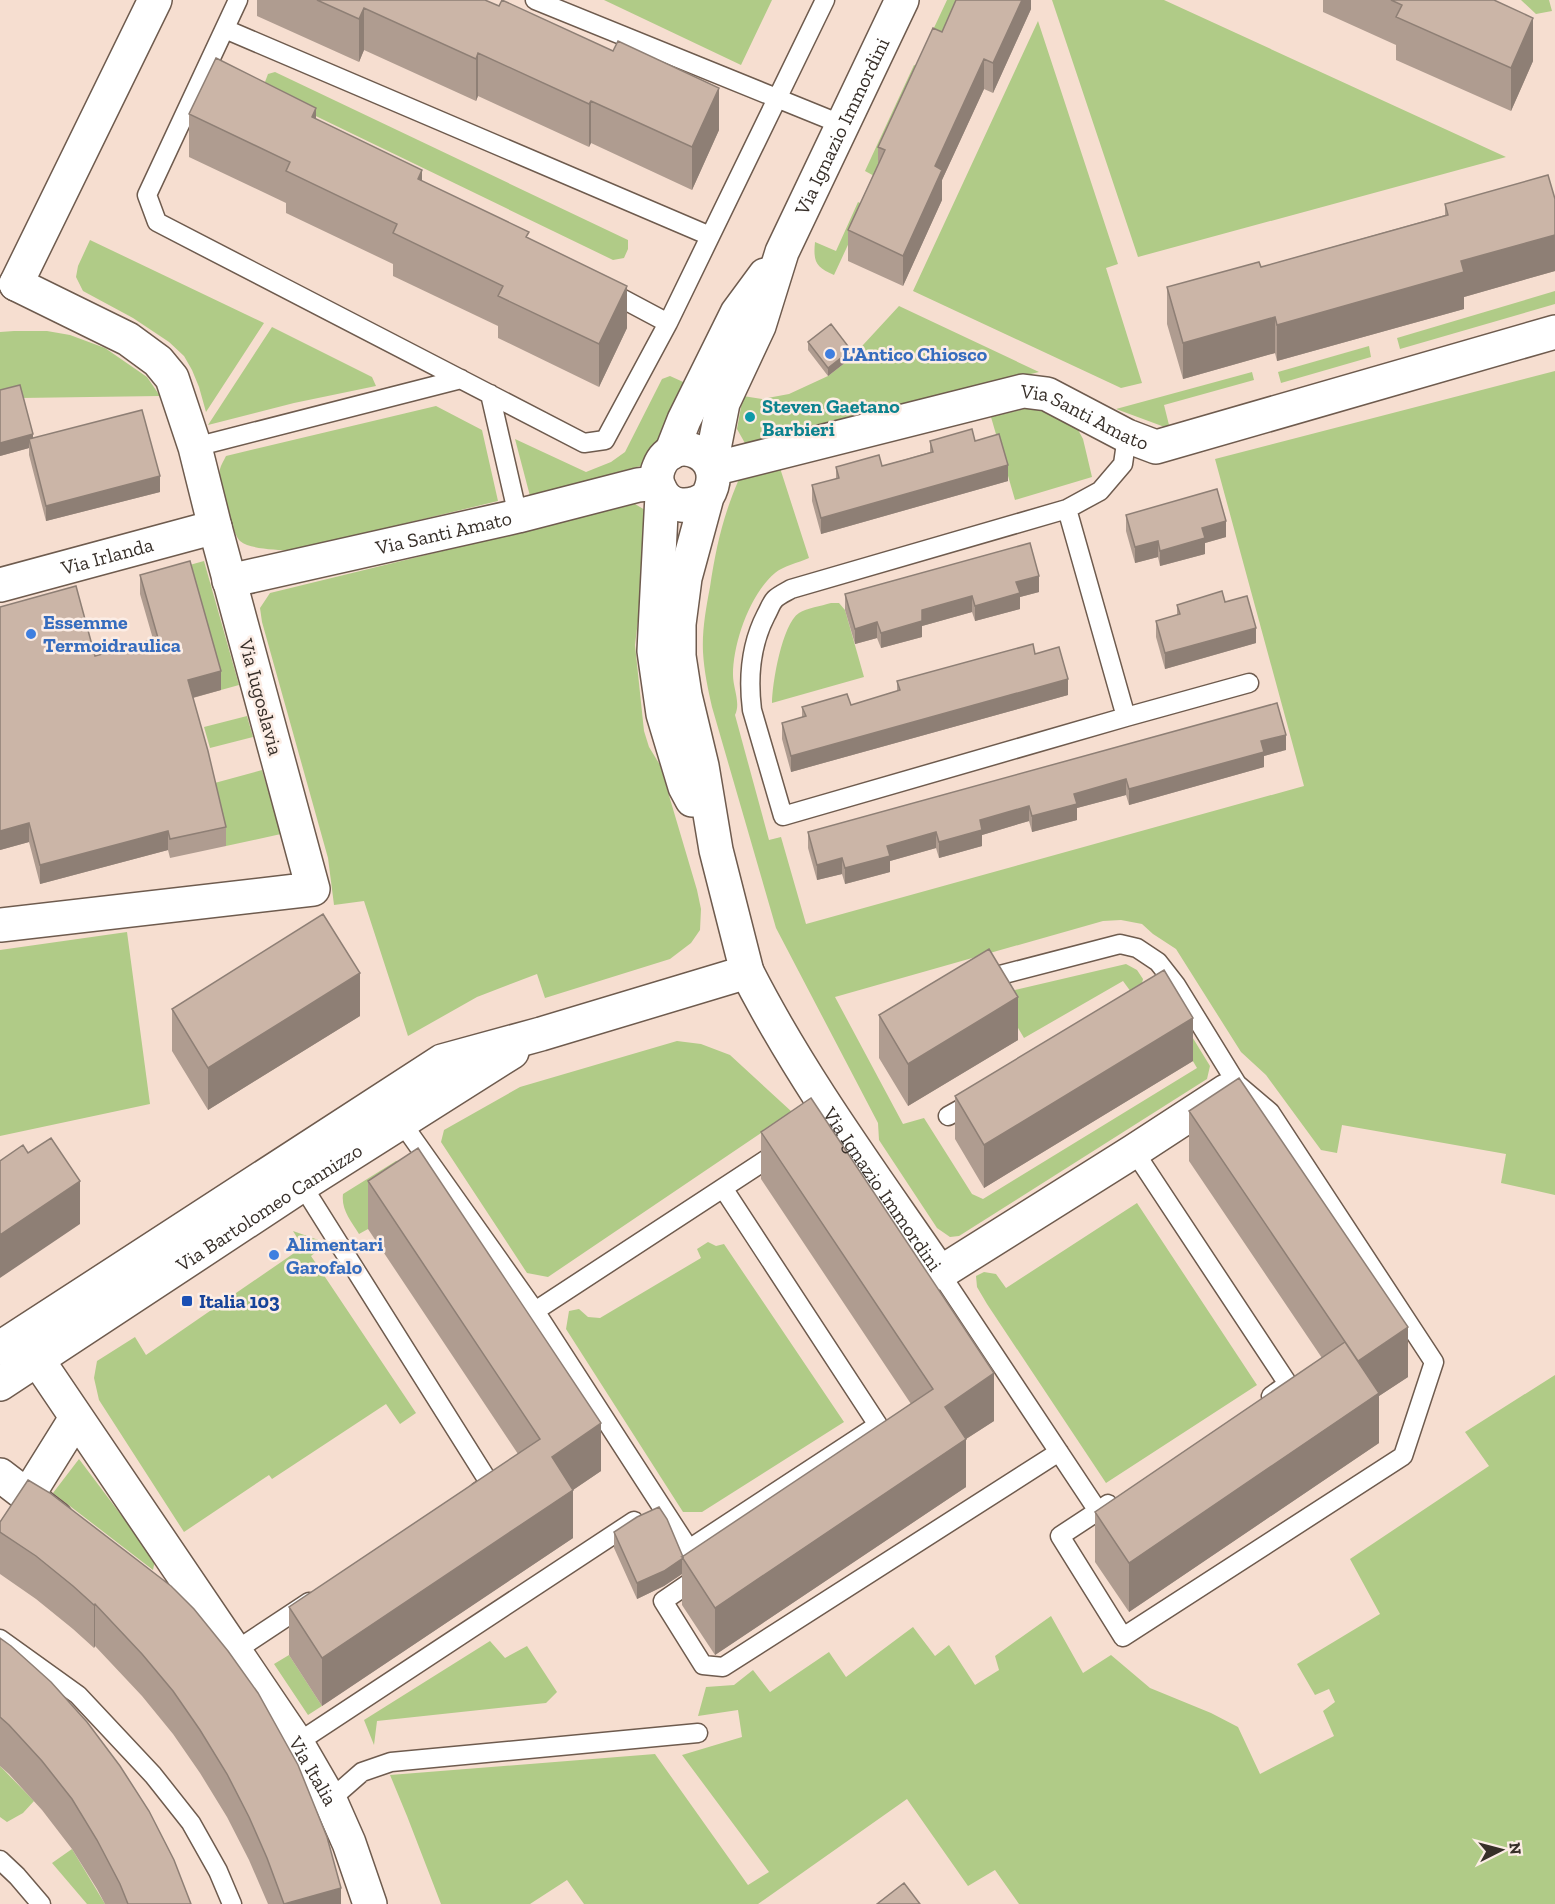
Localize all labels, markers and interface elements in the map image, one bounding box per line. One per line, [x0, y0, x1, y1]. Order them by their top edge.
street label: Via Ignazio Immordini [789, 33, 895, 220]
place label: L'Antico Chiosco [842, 342, 988, 366]
marker: L'Antico Chiosco [823, 347, 837, 361]
street label: Via Santi Amato [1018, 379, 1152, 455]
place label: Steven Gaetano Barbieri [762, 394, 900, 441]
marker: Steven Gaetano Barbieri [743, 410, 757, 424]
street label: Via Santi Amato [372, 506, 514, 560]
street label: Via Irlanda [58, 532, 156, 580]
place label: Essemme Termoidraulica [43, 610, 181, 657]
marker: Essemme Termoidraulica [24, 627, 38, 641]
street label: Via Iugoslavia [234, 635, 288, 758]
street label: Via Ignazio Immordini [817, 1102, 947, 1276]
street label: Via Bartolomeo Cannizzo [171, 1138, 367, 1277]
place label: Alimentari Garofalo [286, 1232, 383, 1279]
marker: Alimentari Garofalo [267, 1248, 281, 1262]
place label: Italia 103 [199, 1289, 280, 1313]
marker: Italia 103 [180, 1294, 194, 1308]
street label: Via Italia [283, 1731, 343, 1810]
north arrow [1471, 1820, 1531, 1880]
text: N [1505, 1841, 1526, 1856]

